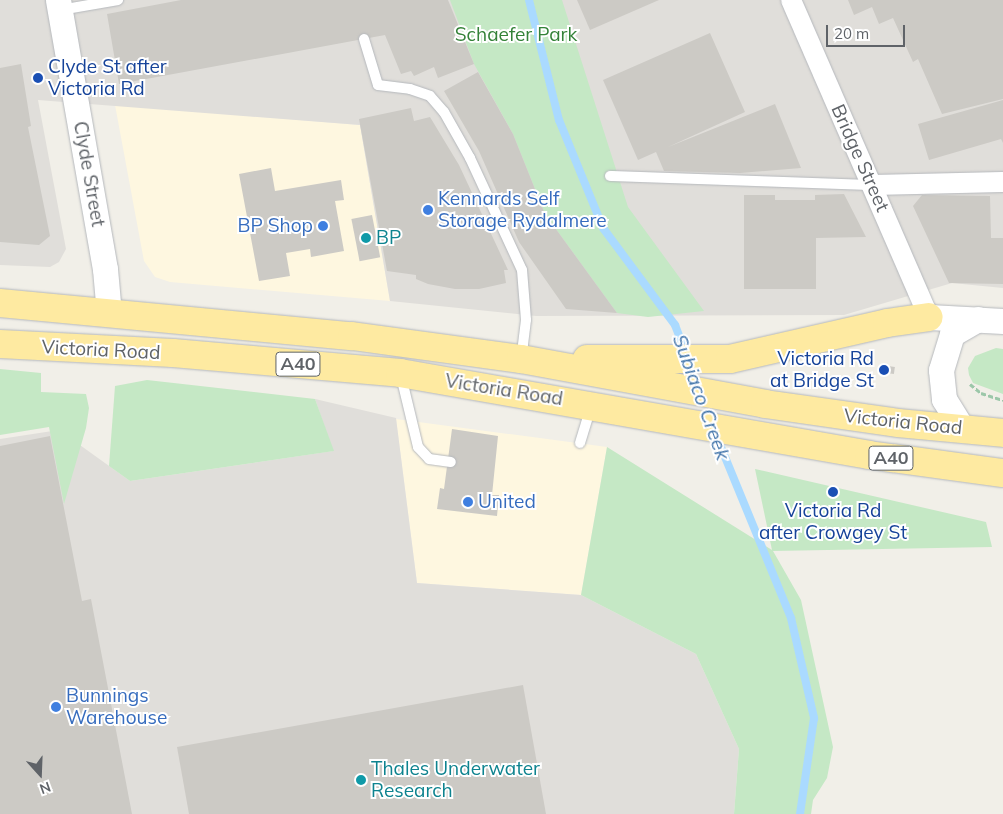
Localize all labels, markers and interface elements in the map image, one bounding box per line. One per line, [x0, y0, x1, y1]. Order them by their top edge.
scale bar [828, 15, 907, 47]
park label: Schaefer Park [455, 24, 577, 46]
text: 20 m [834, 24, 869, 43]
place label: Clyde St after Victoria Rd [48, 56, 167, 100]
marker: Clyde St after Victoria Rd [32, 72, 44, 84]
street label: Bridge Street [826, 101, 894, 215]
street label: Clyde Street [69, 119, 109, 229]
place label: Kennards Self Storage Rydalmere [438, 188, 607, 232]
marker: Kennards Self Storage Rydalmere [422, 204, 434, 216]
place label: BP Shop [238, 215, 313, 237]
marker: BP Shop [317, 220, 329, 232]
place label: BP [376, 227, 401, 249]
marker: BP [360, 232, 372, 244]
water label: Subiaco Creek [668, 331, 736, 463]
street label: Victoria Road [41, 336, 161, 364]
road number: A40 [274, 348, 322, 379]
place label: Victoria Rd at Bridge St [770, 348, 874, 392]
marker: Victoria Rd at Bridge St [878, 364, 890, 376]
street label: Victoria Road [443, 369, 565, 411]
street label: Victoria Road [843, 404, 963, 440]
road number: A40 [867, 442, 915, 473]
marker: Victoria Rd after Crowgey St [827, 486, 839, 498]
place label: United [478, 491, 536, 513]
marker: United [462, 496, 474, 508]
place label: Victoria Rd after Crowgey St [759, 500, 907, 544]
place label: Bunnings Warehouse [66, 685, 167, 729]
marker: Bunnings Warehouse [50, 701, 62, 713]
north arrow [15, 749, 65, 799]
place label: Thales Underwater Research [371, 758, 540, 802]
marker: Thales Underwater Research [355, 774, 367, 786]
text: N [37, 778, 53, 798]

